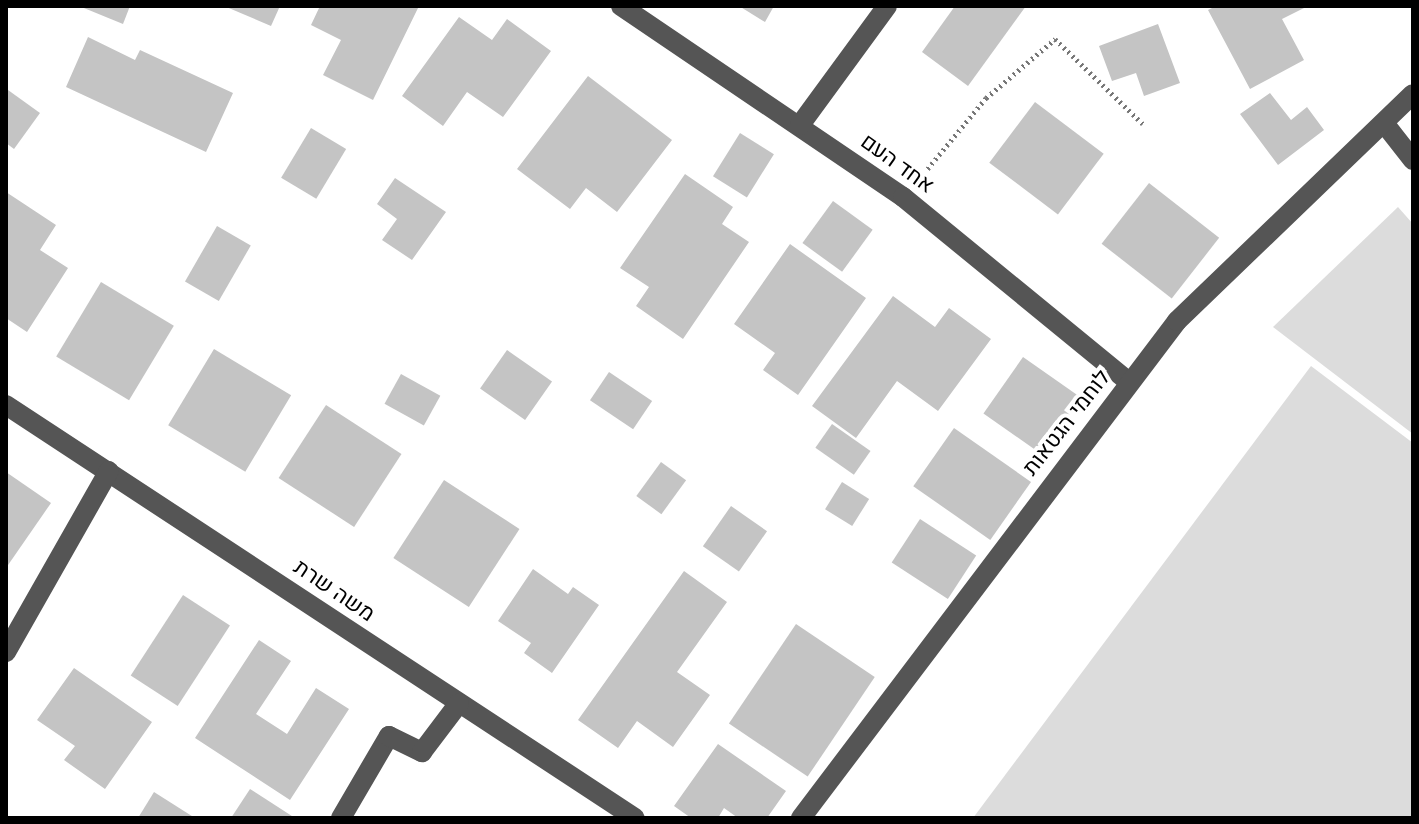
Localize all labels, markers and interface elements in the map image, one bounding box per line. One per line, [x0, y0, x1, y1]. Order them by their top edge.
street label: אחד העם [855, 129, 939, 199]
street label: לוחמי הגטאות [1018, 365, 1116, 481]
street label: משה שרת [288, 554, 380, 628]

